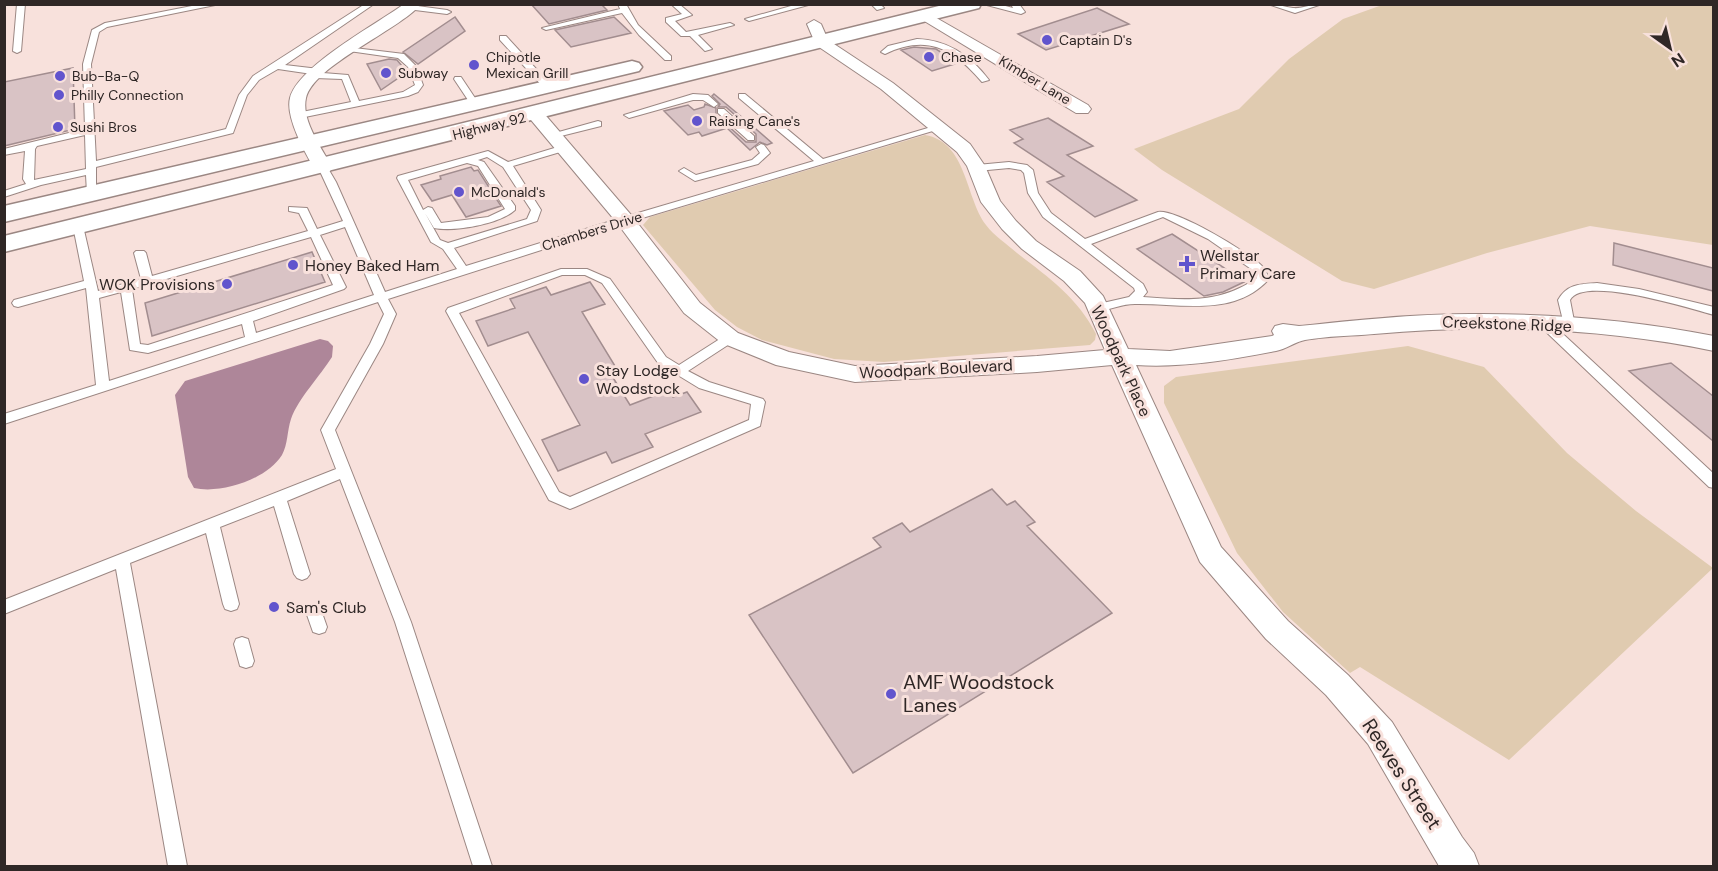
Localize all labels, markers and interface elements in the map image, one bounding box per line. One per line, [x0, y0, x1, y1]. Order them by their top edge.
north arrow [1640, 18, 1700, 78]
place label: Captain D's [1059, 31, 1132, 49]
marker: Captain D's [1040, 33, 1054, 47]
place label: Chipotle Mexican Grill [486, 48, 569, 82]
place label: Chase [941, 48, 982, 66]
text: N [1667, 48, 1689, 72]
marker: Chase [922, 50, 936, 64]
street label: Kimber Lane [996, 52, 1074, 108]
marker: Chipotle Mexican Grill [467, 58, 481, 72]
place label: Subway [398, 64, 448, 82]
marker: Subway [379, 66, 393, 80]
place label: Bub-Ba-Q [72, 67, 139, 85]
marker: Bub-Ba-Q [53, 69, 67, 83]
place label: Philly Connection [71, 86, 184, 104]
marker: Philly Connection [52, 88, 66, 102]
street label: Highway 92 [451, 108, 527, 144]
place label: Raising Cane's [709, 112, 800, 130]
marker: Raising Cane's [690, 114, 704, 128]
place label: Sushi Bros [70, 118, 137, 136]
marker: Sushi Bros [51, 120, 65, 134]
place label: McDonald's [471, 183, 546, 201]
marker: McDonald's [452, 185, 466, 199]
street label: Chambers Drive [540, 207, 644, 255]
place label: Wellstar Primary Care [1200, 245, 1296, 284]
place label: Honey Baked Ham [305, 255, 440, 276]
marker: Wellstar Primary Care [1178, 255, 1196, 273]
marker: Honey Baked Ham [286, 258, 300, 272]
place label: WOK Provisions [99, 274, 215, 295]
marker: WOK Provisions [220, 277, 234, 291]
street label: Woodpark Place [1086, 302, 1156, 420]
street label: Creekstone Ridge [1442, 311, 1572, 337]
street label: Woodpark Boulevard [859, 354, 1013, 384]
place label: Stay Lodge Woodstock [596, 360, 680, 399]
marker: Stay Lodge Woodstock [577, 372, 591, 386]
place label: Sam's Club [286, 597, 367, 618]
marker: Sam's Club [267, 600, 281, 614]
place label: AMF Woodstock Lanes [903, 669, 1054, 718]
marker: AMF Woodstock Lanes [884, 687, 898, 701]
street label: Reeves Street [1356, 714, 1448, 834]

